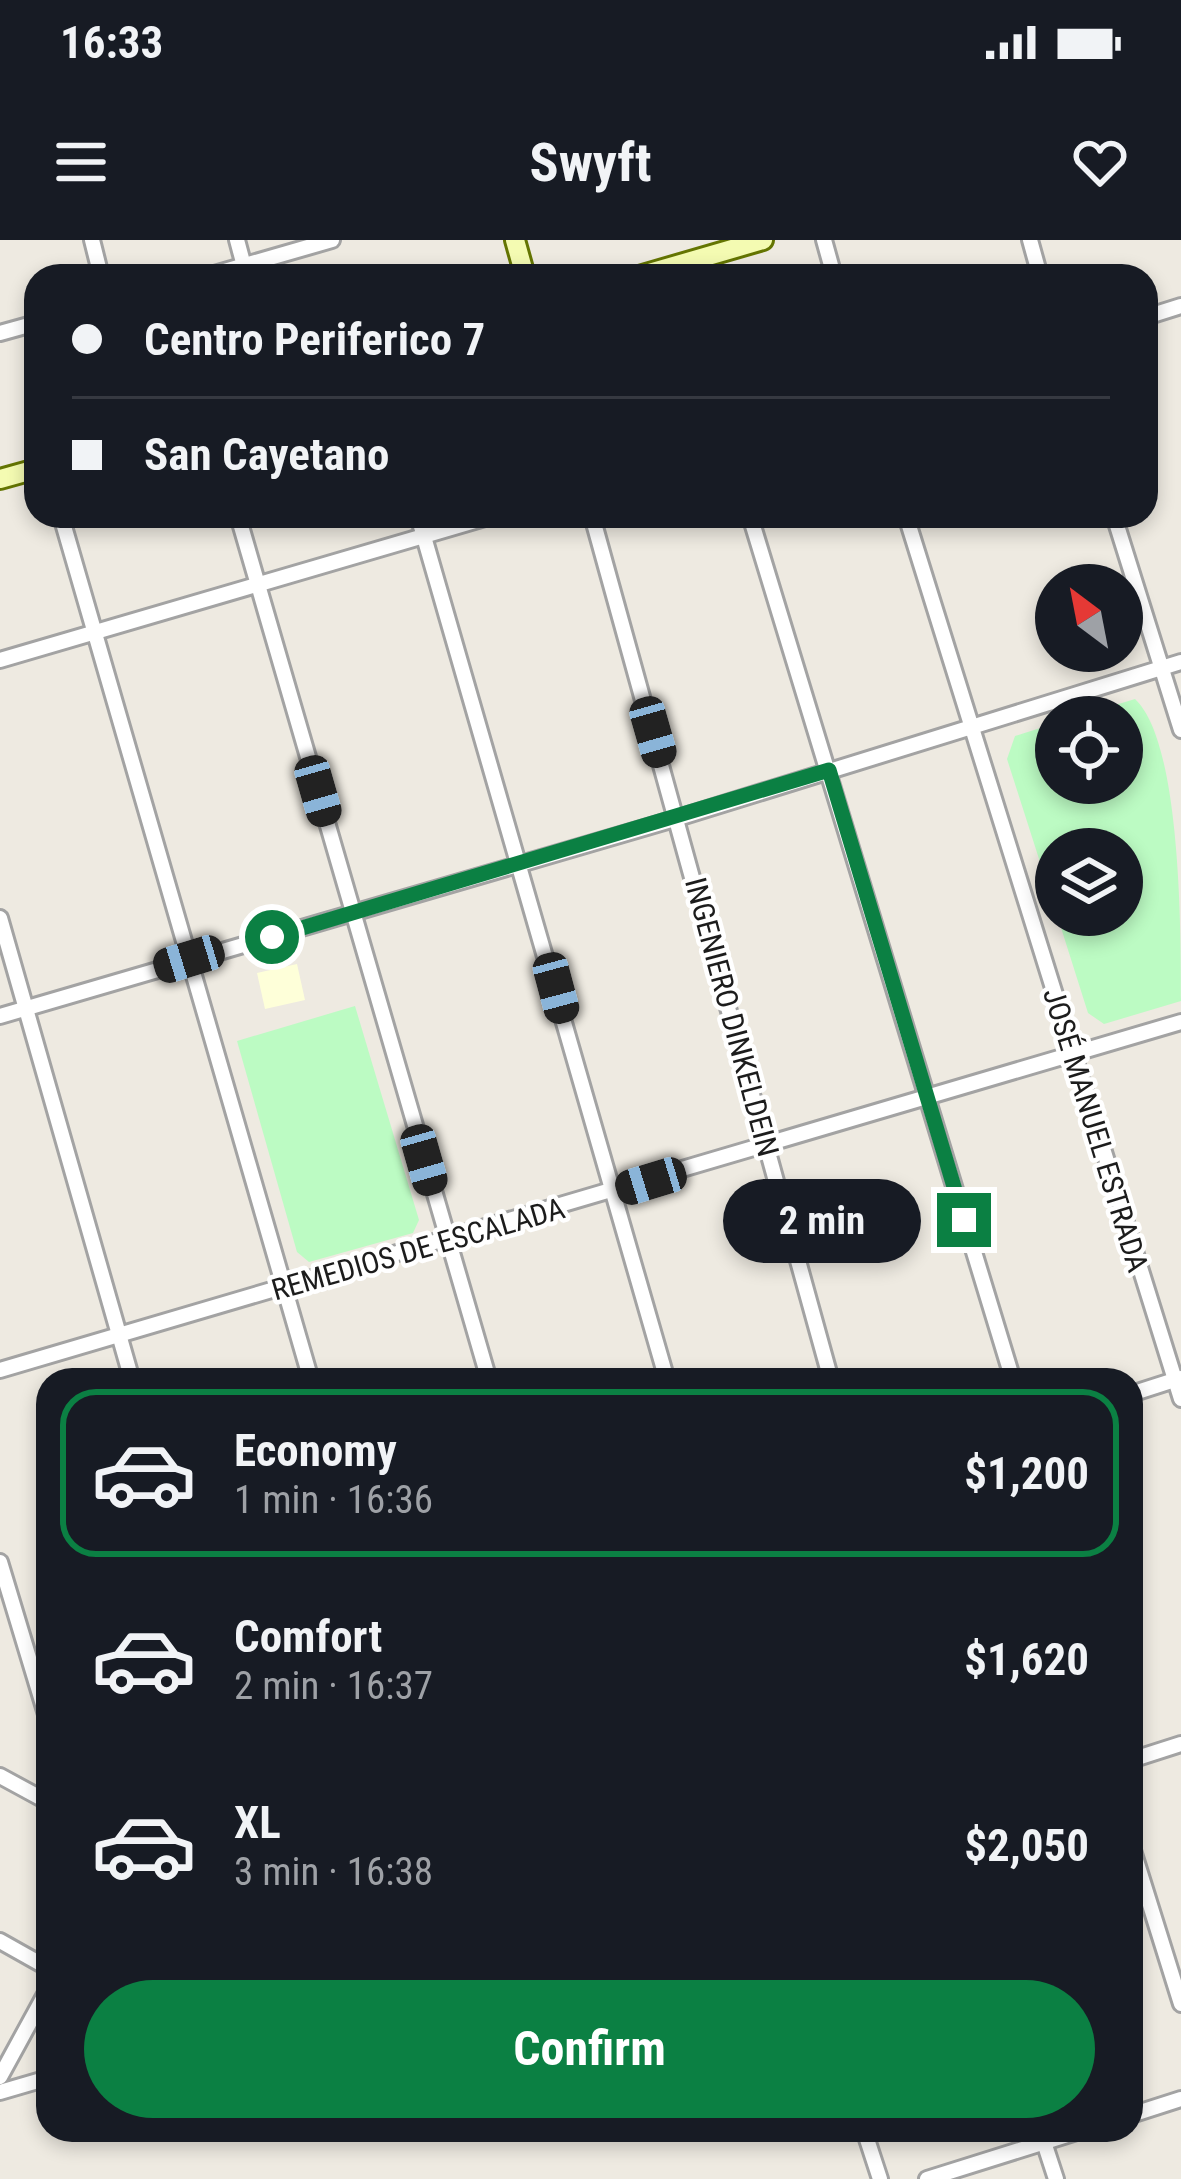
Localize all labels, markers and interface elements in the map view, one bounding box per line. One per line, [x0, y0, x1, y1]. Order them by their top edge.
text: 16:33 [60, 16, 163, 69]
icon: menu [48, 129, 114, 195]
icon: heart [1067, 129, 1133, 195]
text: Swyft [530, 131, 651, 194]
text: Centro Periferico 7 [144, 313, 485, 366]
text: San Cayetano [144, 428, 389, 481]
north arrow [1035, 564, 1143, 672]
map controls [1035, 564, 1143, 936]
car [626, 692, 680, 772]
button: locate [1035, 696, 1143, 804]
car [291, 751, 345, 831]
button: layers [1035, 828, 1143, 936]
street label: INGENIERO DINKELDEIN [678, 874, 786, 1160]
route start [245, 910, 299, 964]
car [149, 931, 229, 987]
car [529, 949, 583, 1027]
street label: JOSÉ MANUEL ESTRADA [1036, 984, 1156, 1276]
car [397, 1120, 451, 1200]
car [611, 1153, 691, 1209]
callout: 2 min [724, 1178, 922, 1262]
street label: REMEDIOS DE ESCALADA [267, 1190, 569, 1308]
route end [937, 1193, 991, 1247]
text: 2 min [779, 1198, 865, 1244]
icon: car [90, 1419, 198, 1527]
text: Economy [234, 1424, 397, 1477]
text: $1,200 [964, 1447, 1089, 1500]
text: 1 min · 16:36 [234, 1477, 433, 1523]
icon: car [90, 1605, 198, 1713]
text: Comfort [234, 1610, 382, 1663]
text: $1,620 [964, 1633, 1089, 1686]
text: 2 min · 16:37 [234, 1663, 433, 1709]
icon: car [90, 1791, 198, 1899]
text: XL [234, 1796, 281, 1849]
text: $2,050 [964, 1819, 1089, 1872]
text: 3 min · 16:38 [234, 1849, 433, 1895]
button: Confirm [84, 1980, 1095, 2118]

